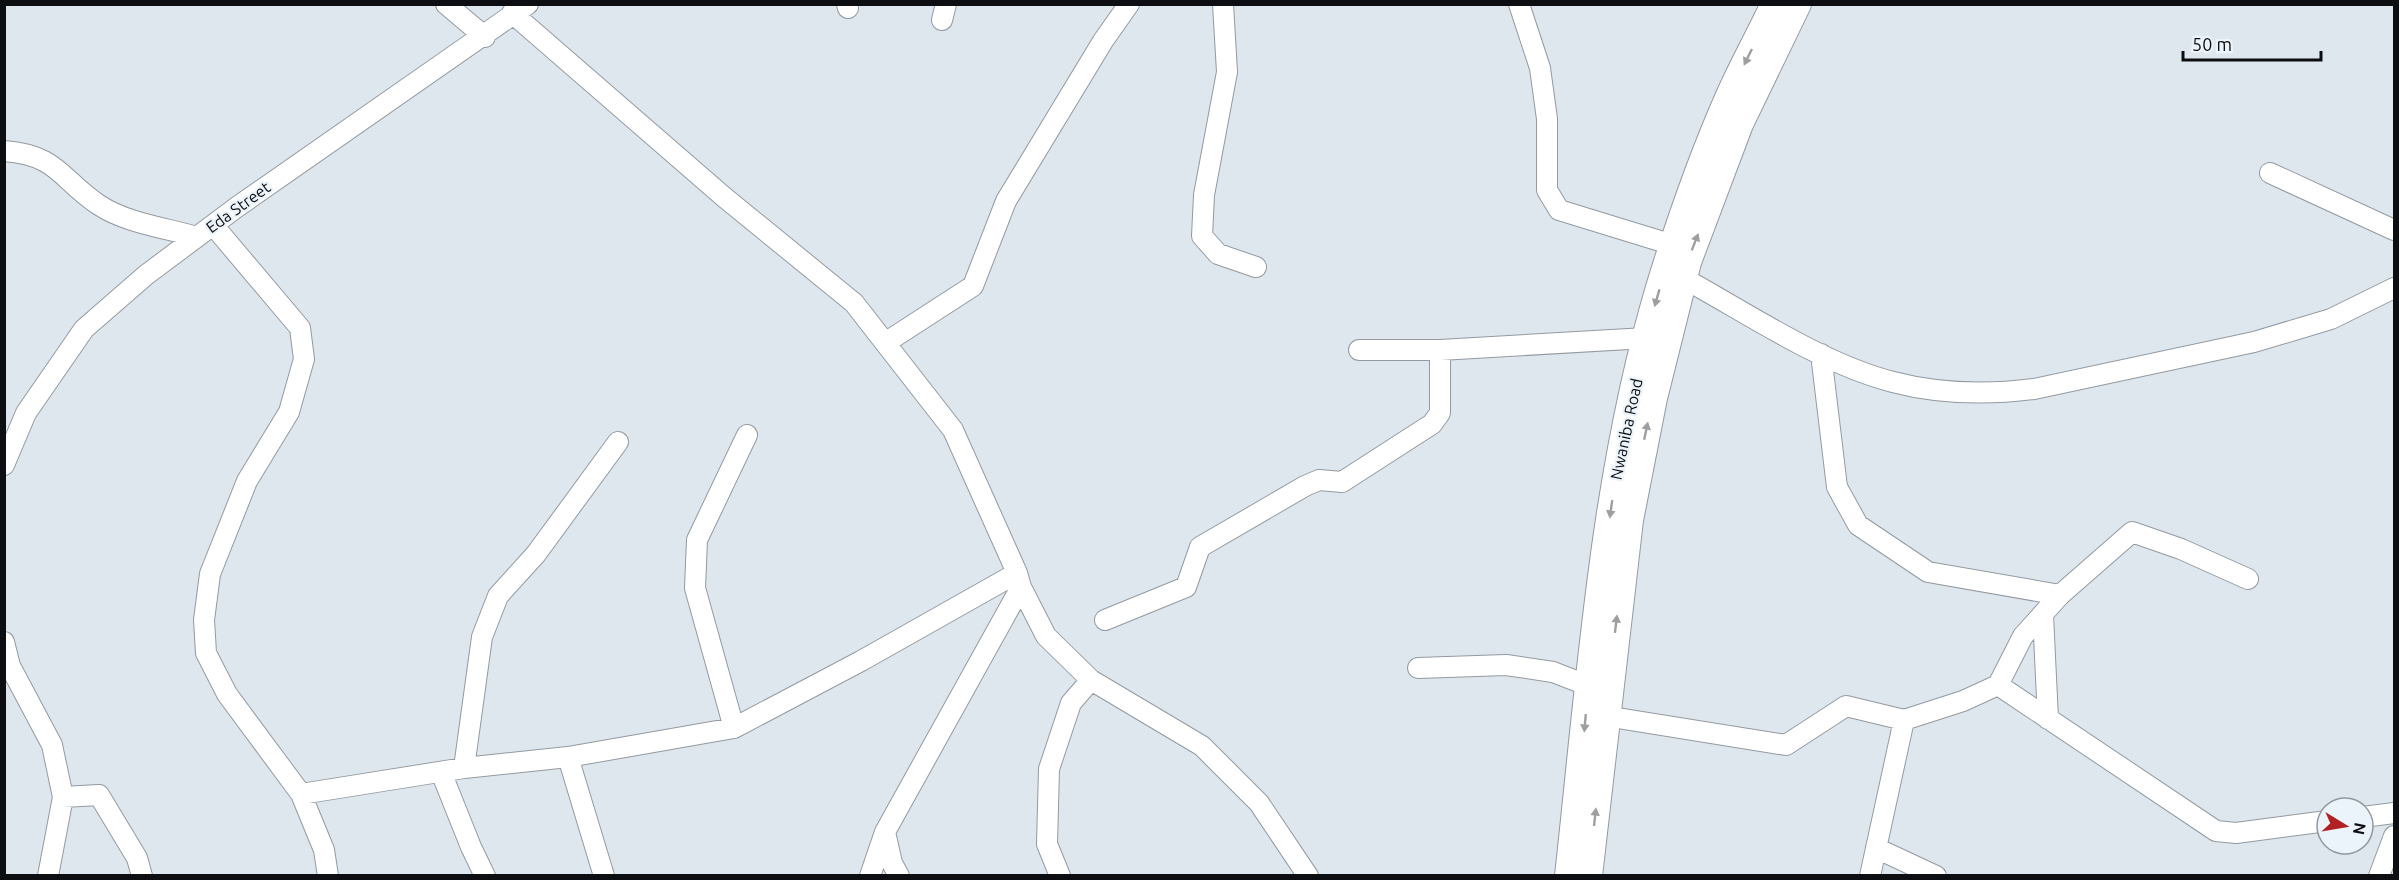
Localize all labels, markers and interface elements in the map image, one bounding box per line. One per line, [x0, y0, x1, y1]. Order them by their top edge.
scale bar [2183, 24, 2321, 62]
text: 50 m [2192, 34, 2232, 54]
one-way arrow [1744, 48, 1754, 66]
street label: Eda Street [202, 177, 274, 236]
one-way arrow [1691, 233, 1701, 251]
one-way arrow [1651, 289, 1661, 307]
street label: Nwaniba Road [1606, 377, 1646, 481]
one-way arrow [1642, 422, 1652, 440]
one-way arrow [1606, 499, 1616, 518]
one-way arrow [1612, 614, 1621, 633]
one-way arrow [1580, 714, 1590, 733]
north arrow [2315, 796, 2375, 856]
one-way arrow [1590, 808, 1600, 827]
text: N [2350, 821, 2370, 836]

